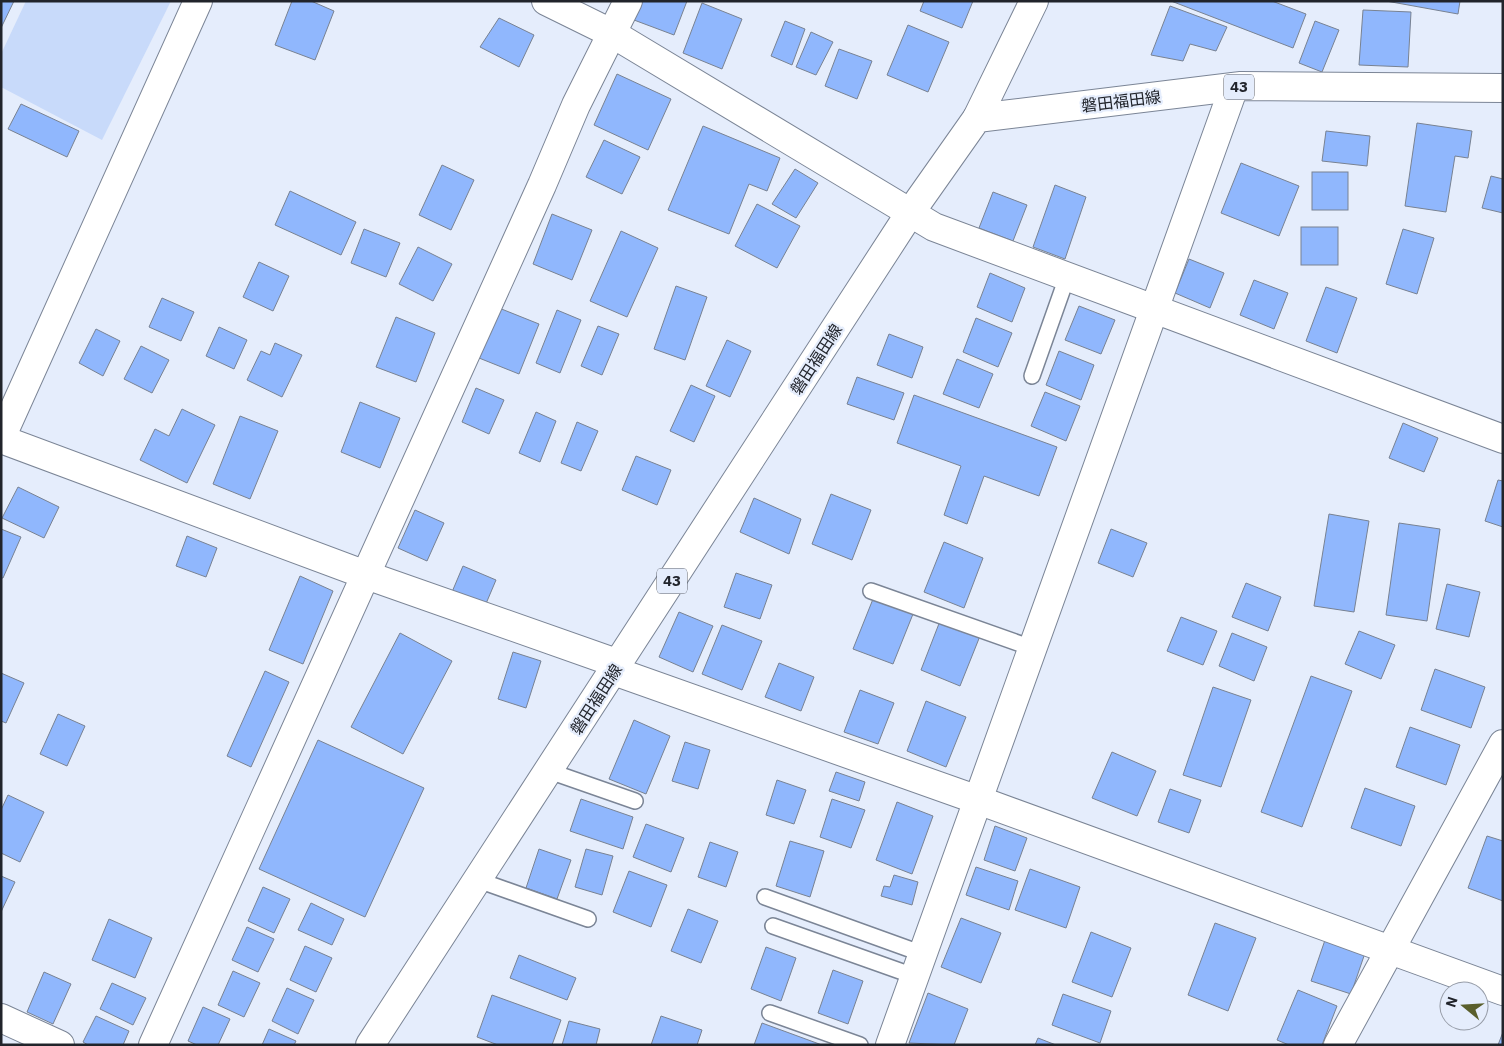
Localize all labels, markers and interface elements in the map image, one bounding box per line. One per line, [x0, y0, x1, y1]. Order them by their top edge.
road number: 43 [1224, 74, 1254, 100]
street label: 磐田福田線 [1080, 86, 1162, 116]
street label: 磐田福田線 [786, 320, 846, 398]
road number: 43 [657, 568, 687, 594]
street label: 磐田福田線 [566, 660, 626, 738]
north arrow [1439, 981, 1489, 1031]
text: N [1442, 994, 1462, 1010]

